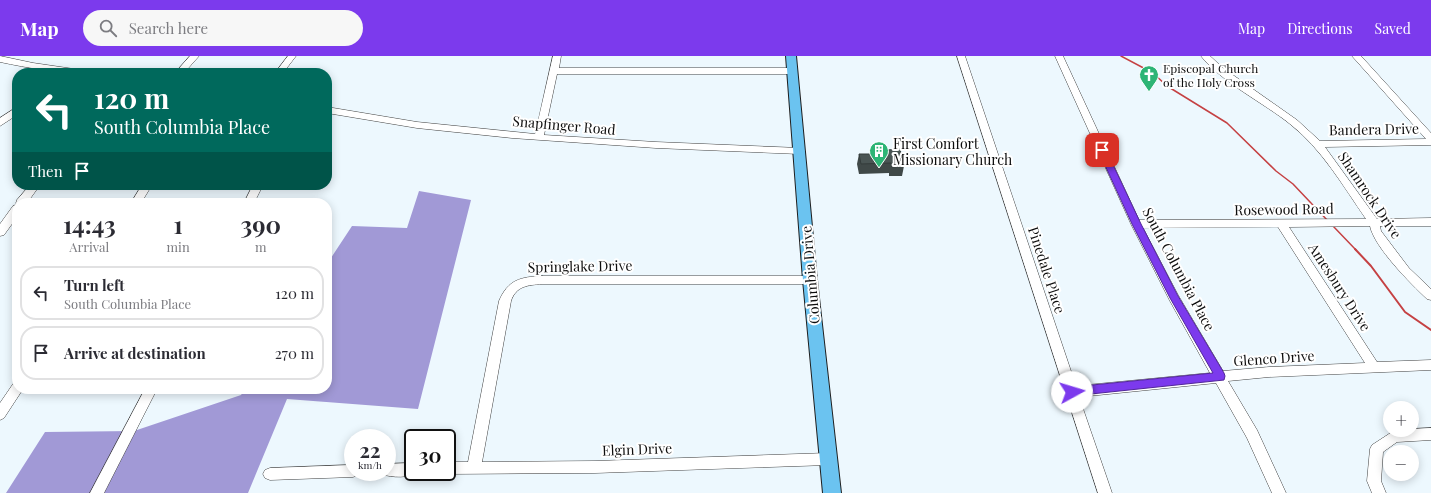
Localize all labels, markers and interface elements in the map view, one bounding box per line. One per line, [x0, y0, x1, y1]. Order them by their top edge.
search box [83, 10, 363, 46]
text: Map [20, 15, 59, 41]
icon: search [97, 17, 119, 39]
text: Search here [129, 18, 208, 38]
text: Map [1238, 19, 1265, 38]
text: Directions [1287, 19, 1353, 38]
text: Saved [1375, 19, 1411, 38]
place label: Episcopal Church of the Holy Cross [1163, 60, 1258, 90]
church icon: Episcopal Church of the Holy Cross [1138, 64, 1160, 92]
text: 120 m [94, 79, 169, 116]
icon: left [28, 84, 80, 136]
street label: Snapfinger Road [512, 111, 616, 139]
text: South Columbia Place [94, 115, 270, 139]
street label: Bandera Drive [1329, 119, 1419, 139]
pin [1085, 133, 1119, 167]
place label: First Comfort Missionary Church [893, 134, 1013, 169]
icon: arrive [1091, 139, 1113, 161]
building icon: First Comfort Missionary Church [868, 140, 890, 168]
street label: Shamrock Drive [1334, 148, 1406, 242]
icon: arrive [71, 160, 93, 182]
text: Then [28, 161, 63, 181]
street label: Rosewood Road [1234, 199, 1334, 219]
street label: South Columbia Place [1138, 204, 1220, 334]
text: 14:43 [63, 208, 116, 240]
text: 1 [174, 208, 183, 240]
text: 390 [241, 208, 281, 240]
street label: Pinedale Place [1024, 224, 1070, 316]
street label: Columbia Drive [796, 225, 824, 325]
text: Arrival [69, 238, 109, 255]
text: min [167, 238, 190, 255]
text: m [255, 238, 267, 255]
street label: Amesbury Drive [1304, 239, 1376, 335]
street label: Springlake Drive [527, 256, 633, 276]
text: Turn left [64, 275, 125, 295]
icon: left [30, 282, 52, 304]
text: 120 m [275, 283, 314, 303]
text: South Columbia Place [64, 295, 191, 312]
icon: arrive [30, 342, 52, 364]
text: Arrive at destination [64, 343, 206, 363]
text: 270 m [275, 343, 314, 363]
street label: Glenco Drive [1233, 346, 1315, 370]
position arrow [1051, 371, 1093, 413]
map controls [1383, 401, 1419, 481]
button: + [1383, 401, 1419, 437]
speed limit sign: 30 [404, 429, 456, 481]
text: 22 [360, 436, 380, 463]
street label: Elgin Drive [602, 438, 672, 460]
button: − [1383, 445, 1419, 481]
text: km/h [358, 458, 382, 472]

